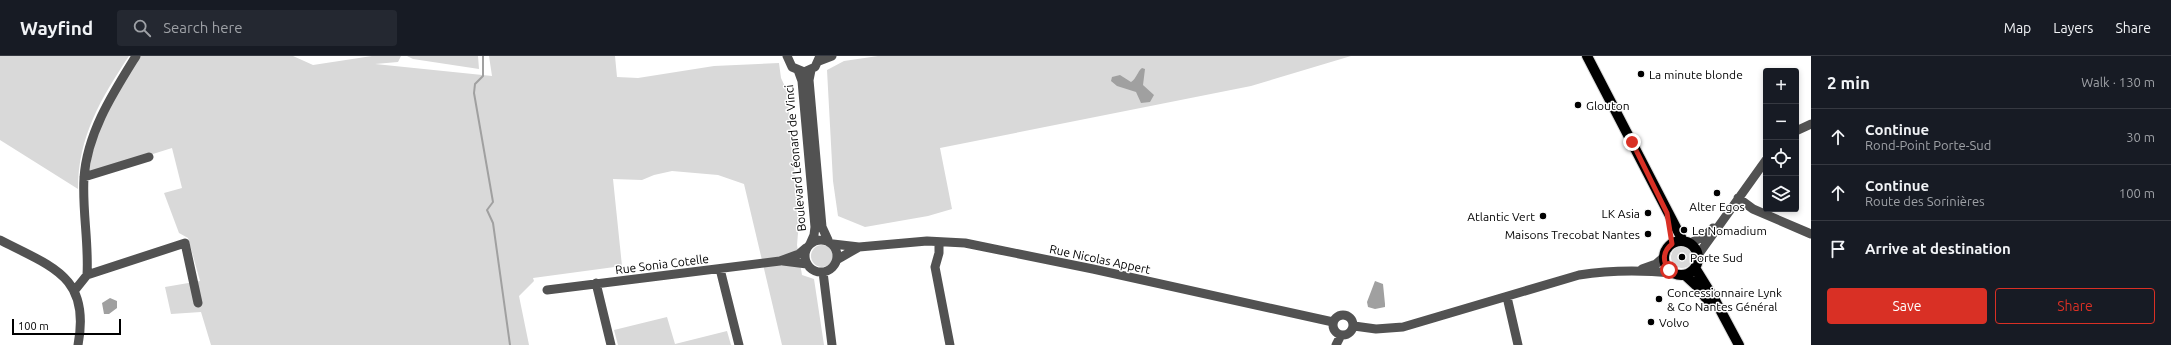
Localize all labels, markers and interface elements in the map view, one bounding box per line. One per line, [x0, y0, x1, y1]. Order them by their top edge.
search box [117, 10, 397, 46]
text: Wayfind [20, 17, 93, 39]
icon: search [131, 17, 153, 39]
text: Search here [163, 19, 242, 36]
text: Map [2004, 20, 2031, 36]
text: Layers [2053, 20, 2093, 36]
text: Share [2115, 20, 2151, 36]
place label: La minute blonde [1649, 68, 1743, 81]
map controls [1763, 68, 1799, 212]
button: + [1763, 68, 1799, 104]
marker: La minute blonde [1636, 69, 1646, 79]
text: 2 min [1827, 73, 1870, 92]
text: Walk · 130 m [2081, 75, 2155, 89]
street label: Boulevard Léonard de Vinci [782, 84, 808, 232]
place label: Glouton [1586, 99, 1630, 112]
marker: Glouton [1573, 100, 1583, 110]
button: − [1763, 104, 1799, 140]
text: Continue [1865, 121, 1929, 138]
icon: ahead [1827, 126, 1849, 148]
text: 30 m [2126, 130, 2155, 144]
route end [1623, 133, 1641, 151]
text: Rond-Point Porte-Sud [1865, 138, 1991, 152]
button: locate [1763, 140, 1799, 176]
button: layers [1763, 176, 1799, 212]
text: Continue [1865, 177, 1929, 194]
icon: ahead [1827, 182, 1849, 204]
text: 100 m [2119, 186, 2155, 200]
marker: Alter Egos [1712, 188, 1722, 198]
text: Route des Sorinières [1865, 194, 1985, 208]
place label: Alter Egos [1689, 200, 1745, 213]
place label: LK Asia [1602, 207, 1640, 220]
marker: LK Asia [1643, 208, 1653, 218]
place label: Atlantic Vert [1467, 210, 1535, 223]
marker: Atlantic Vert [1538, 211, 1548, 221]
place label: Le Nomadium [1692, 224, 1767, 237]
marker: Le Nomadium [1679, 225, 1689, 235]
place label: Maisons Trecobat Nantes [1505, 228, 1640, 241]
marker: Maisons Trecobat Nantes [1643, 229, 1653, 239]
icon: arrive [1827, 238, 1849, 260]
text: Arrive at destination [1865, 240, 2011, 257]
street label: Rue Nicolas Appert [1048, 242, 1152, 276]
place label: Porte Sud [1690, 251, 1743, 264]
street label: Rue Sonia Cotelle [614, 252, 710, 276]
marker: Porte Sud [1677, 252, 1687, 262]
route start [1660, 261, 1678, 279]
place label: Concessionnaire Lynk & Co Nantes Général [1667, 286, 1782, 313]
button: Save [1827, 288, 1987, 324]
button: Share [1995, 288, 2155, 324]
marker: Concessionnaire Lynk & Co Nantes Général [1654, 294, 1664, 304]
place label: Volvo [1659, 316, 1689, 329]
scale bar [12, 317, 121, 336]
marker: Volvo [1646, 317, 1656, 327]
text: 100 m [18, 320, 49, 332]

